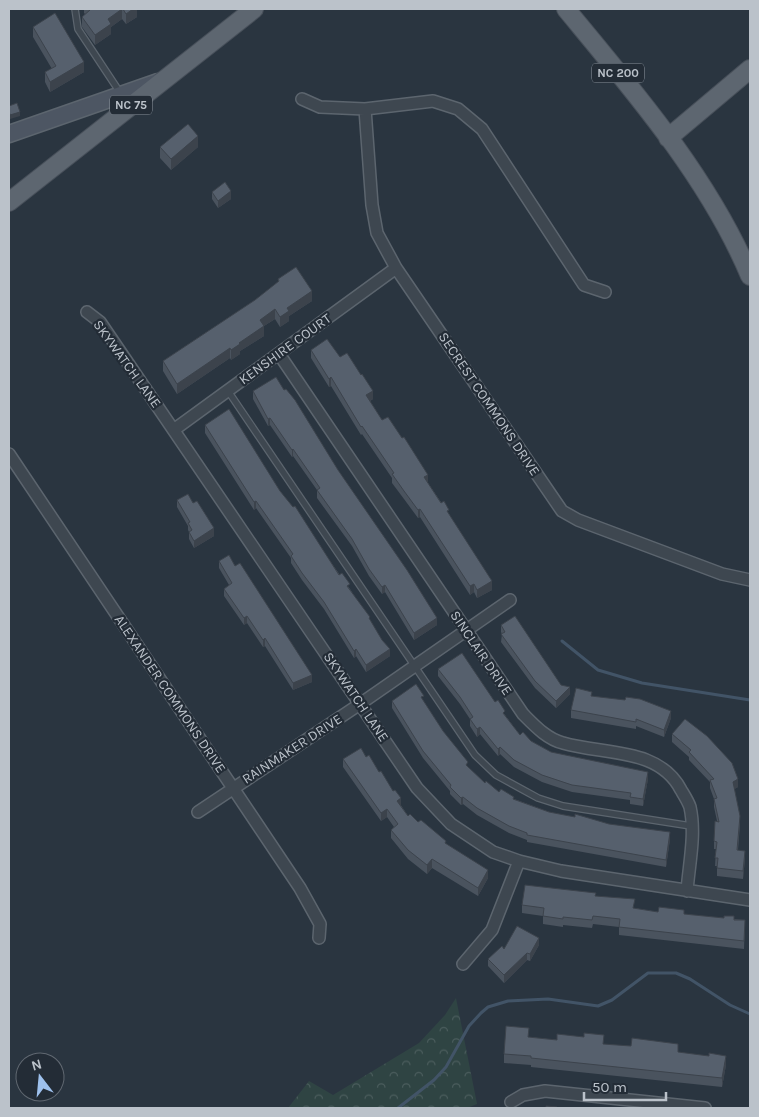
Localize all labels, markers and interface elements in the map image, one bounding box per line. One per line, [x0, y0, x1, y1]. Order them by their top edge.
road number: NC 200 [592, 64, 644, 82]
road number: NC 75 [110, 96, 152, 114]
street label: KENSHIRE COURT [236, 310, 334, 388]
street label: SKYWATCH LANE [89, 317, 165, 411]
street label: SECREST COMMONS DRIVE [435, 329, 543, 479]
street label: SINCLAIR DRIVE [446, 607, 516, 699]
street label: ALEXANDER COMMONS DRIVE [111, 612, 229, 776]
street label: SKYWATCH LANE [320, 649, 392, 745]
street label: RAINMAKER DRIVE [239, 710, 345, 788]
north arrow [15, 1052, 65, 1102]
text: N [29, 1055, 44, 1075]
scale bar [584, 1070, 666, 1102]
text: 50 m [592, 1078, 627, 1096]

